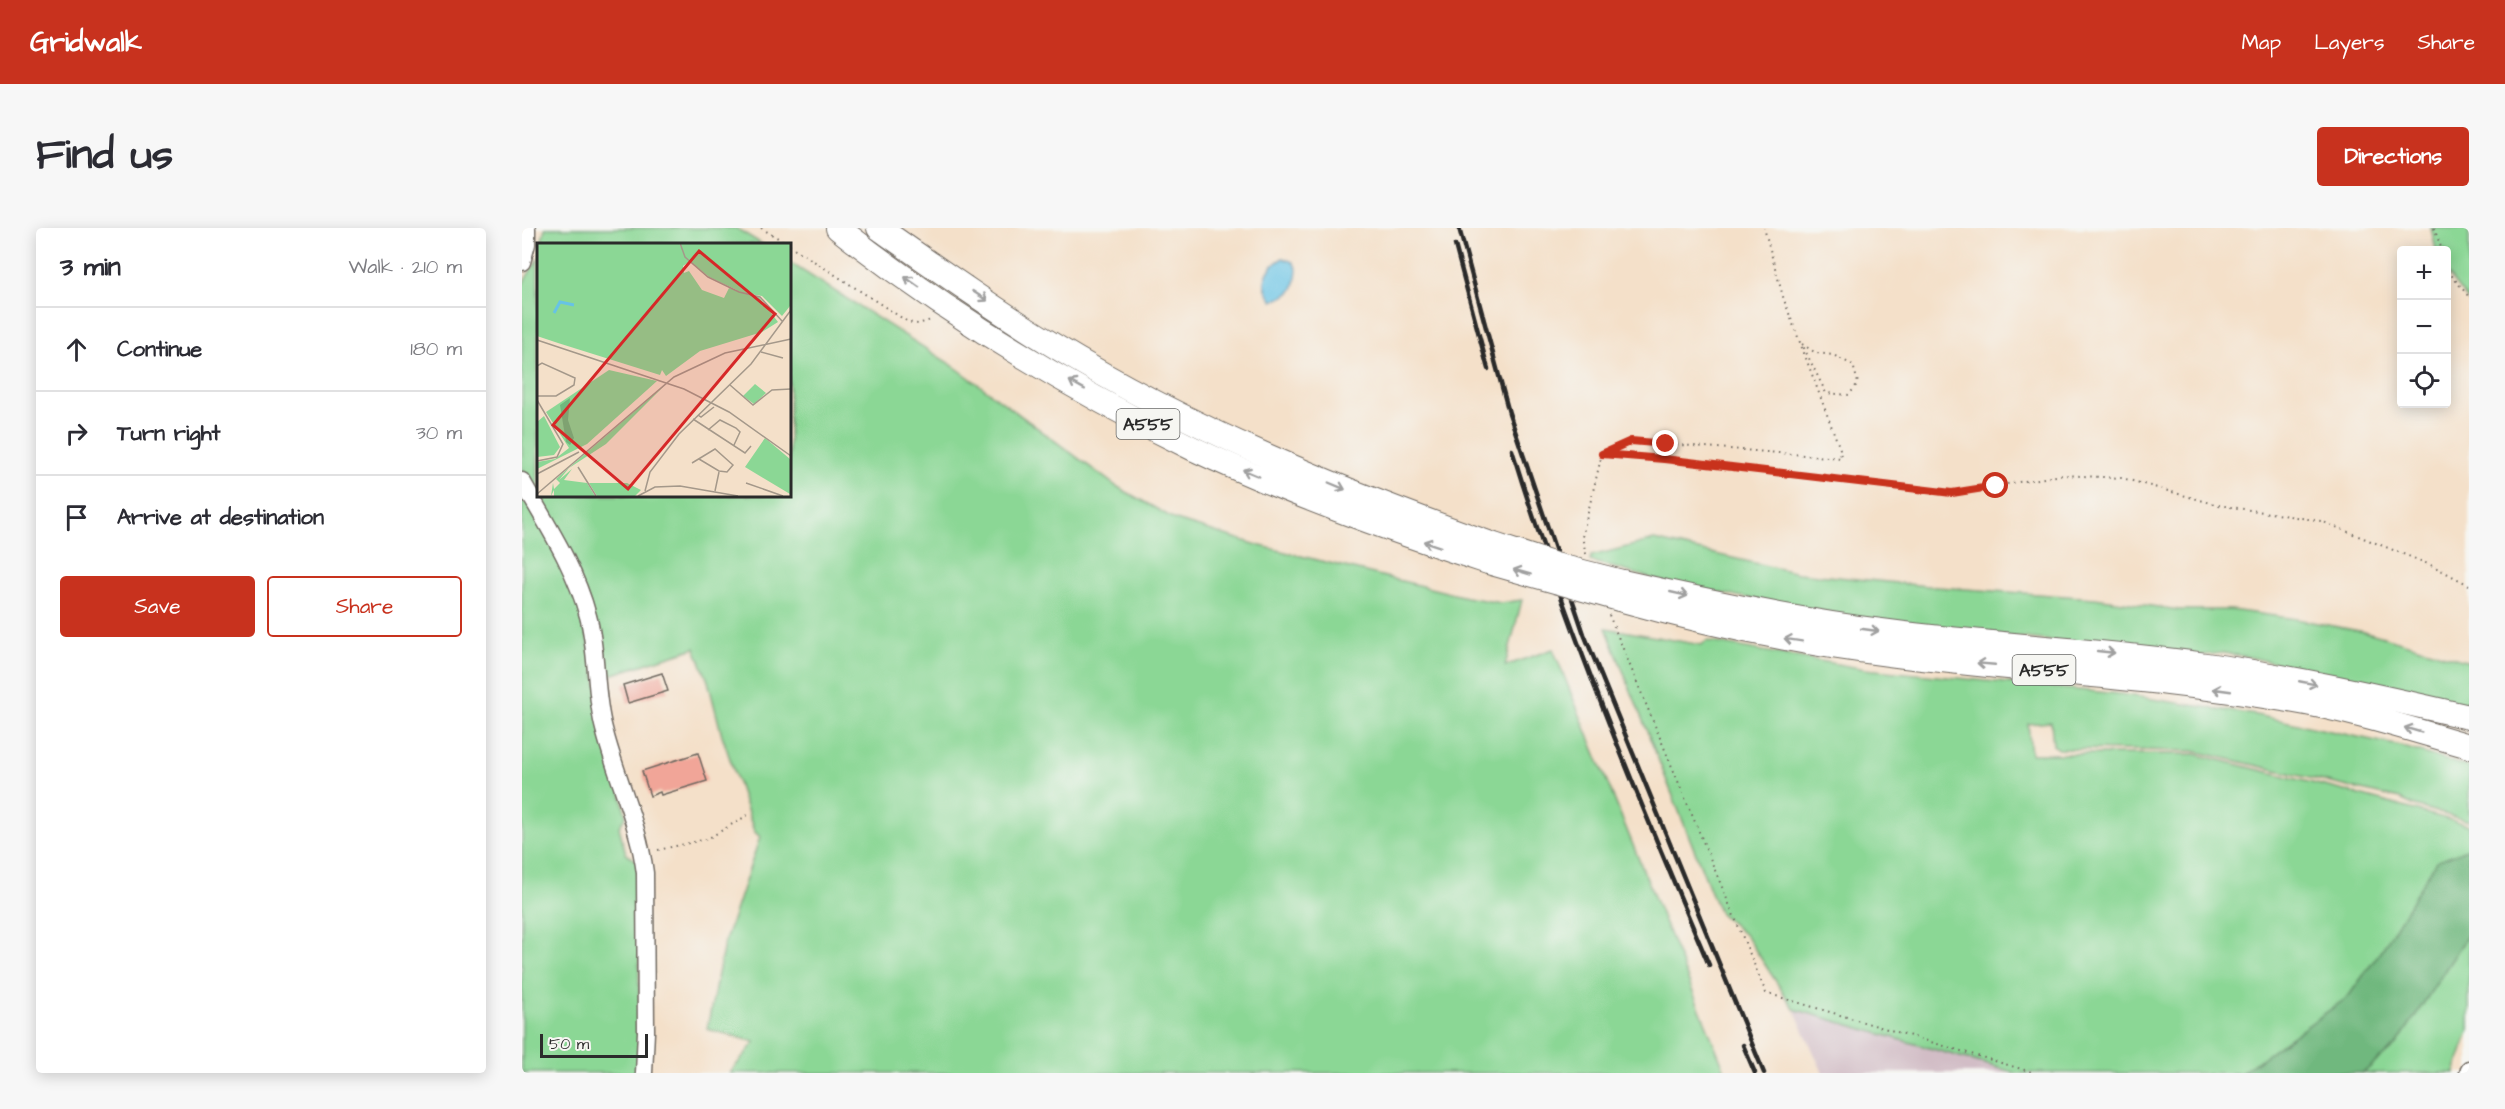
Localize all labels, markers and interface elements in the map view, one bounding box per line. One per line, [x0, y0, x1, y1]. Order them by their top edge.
text: Gridwalk [30, 23, 142, 62]
text: Map [2241, 28, 2281, 57]
text: Layers [2314, 28, 2384, 57]
text: Share [2417, 28, 2475, 57]
text: Find us [36, 127, 173, 185]
button: Directions [2317, 127, 2469, 186]
inset map [537, 243, 790, 496]
map controls [2397, 246, 2451, 408]
button: + [2397, 246, 2451, 300]
text: 3 min [60, 249, 121, 285]
text: Walk · 210 m [349, 253, 462, 281]
one-way arrow [904, 276, 920, 288]
one-way arrow [971, 290, 988, 302]
button: − [2397, 300, 2451, 354]
icon: ahead [60, 333, 93, 366]
text: Continue [117, 334, 202, 365]
text: 180 m [410, 335, 462, 363]
button: locate [2397, 354, 2451, 408]
one-way arrow [1068, 379, 1086, 390]
road number: A555 [1116, 409, 1180, 439]
icon: right [60, 417, 93, 450]
text: Turn right [117, 418, 220, 449]
text: 30 m [416, 419, 462, 447]
route end [1652, 430, 1678, 456]
one-way arrow [1242, 467, 1260, 478]
route start [1982, 472, 2008, 498]
one-way arrow [1327, 481, 1345, 492]
icon: arrive [60, 501, 93, 534]
text: Arrive at destination [117, 502, 324, 533]
one-way arrow [1423, 538, 1442, 549]
one-way arrow [1513, 566, 1532, 577]
button: Save [60, 576, 255, 637]
button: Share [267, 576, 462, 637]
one-way arrow [1669, 589, 1688, 601]
one-way arrow [1860, 624, 1880, 635]
one-way arrow [1784, 634, 1803, 645]
one-way arrow [2096, 647, 2116, 658]
road number: A555 [2012, 655, 2075, 685]
one-way arrow [1977, 658, 1997, 669]
one-way arrow [2297, 678, 2317, 689]
one-way arrow [2213, 685, 2232, 696]
one-way arrow [2404, 724, 2423, 735]
scale bar [540, 1031, 648, 1058]
text: 50 m [549, 1033, 589, 1055]

